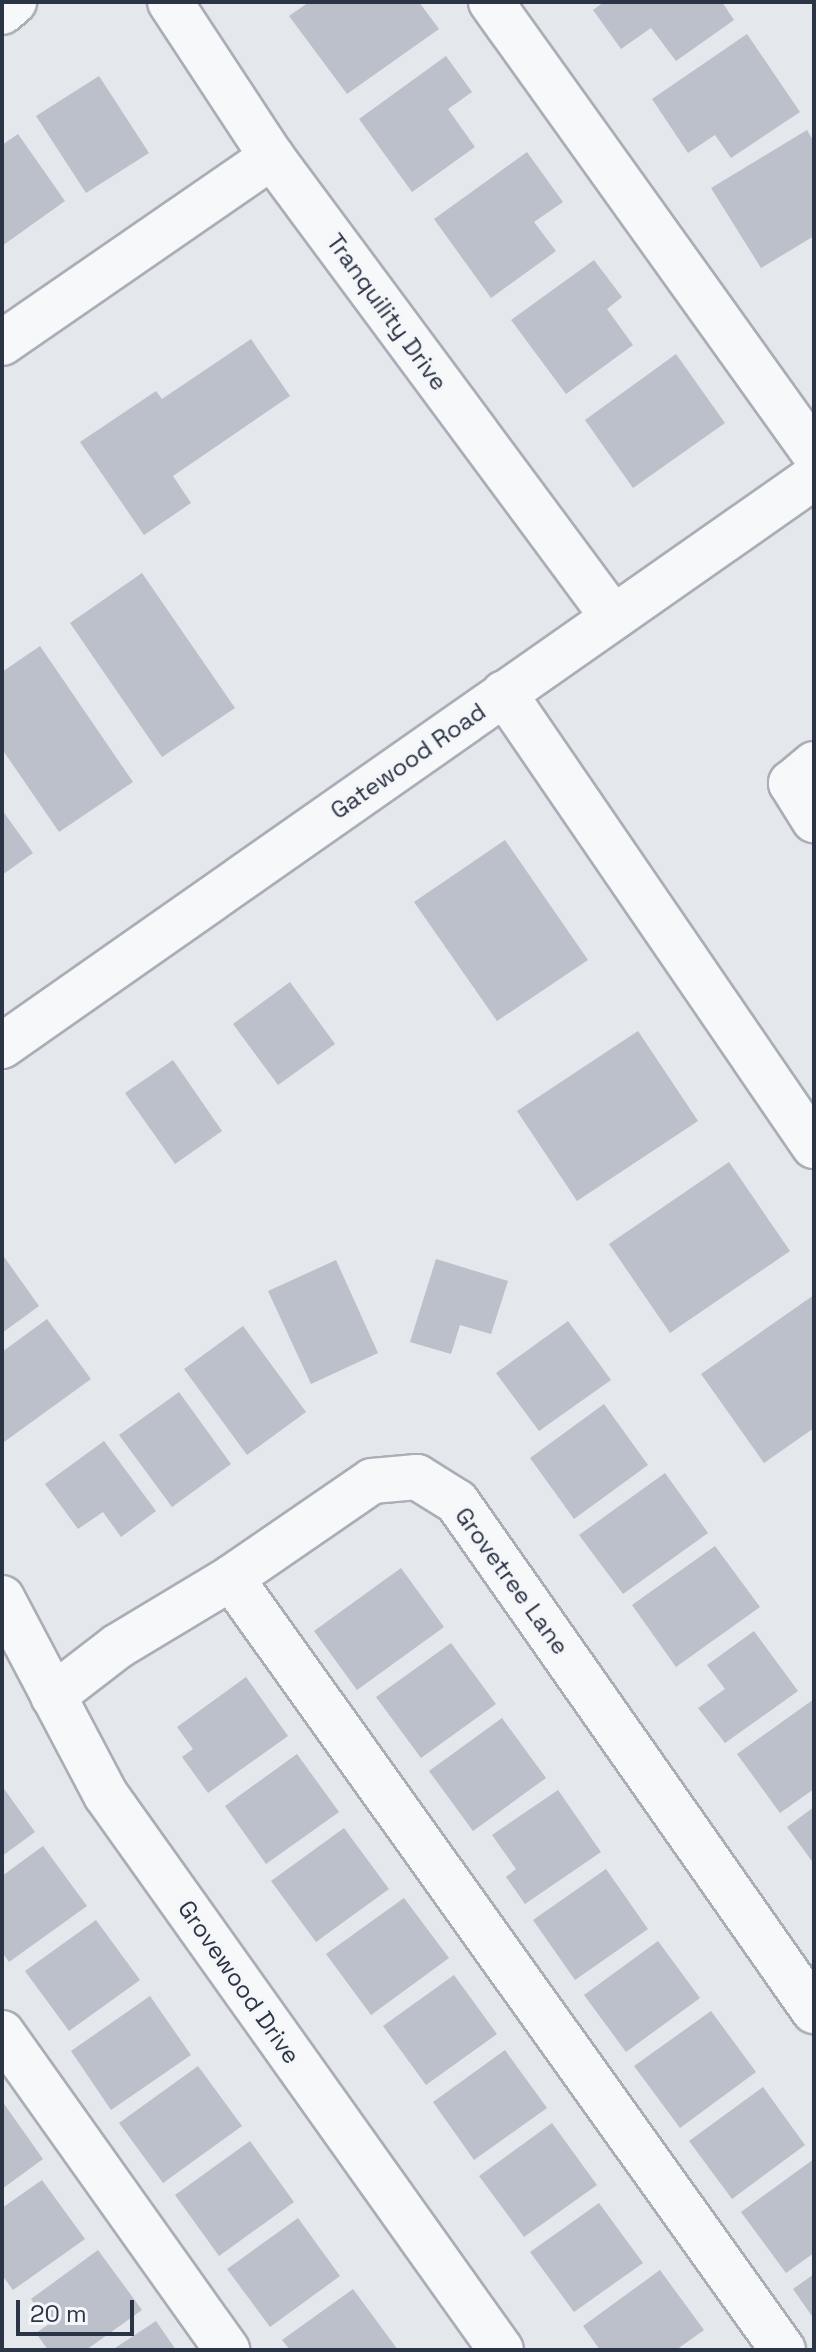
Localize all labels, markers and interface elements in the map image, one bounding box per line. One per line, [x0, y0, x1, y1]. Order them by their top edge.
street label: Tranquility Drive [321, 228, 453, 396]
street label: Gatewood Road [325, 697, 491, 825]
street label: Grovetree Lane [449, 1502, 575, 1660]
street label: Grovewood Drive [172, 1895, 306, 2069]
scale bar [20, 2284, 138, 2334]
text: 20 m [30, 2298, 87, 2329]

